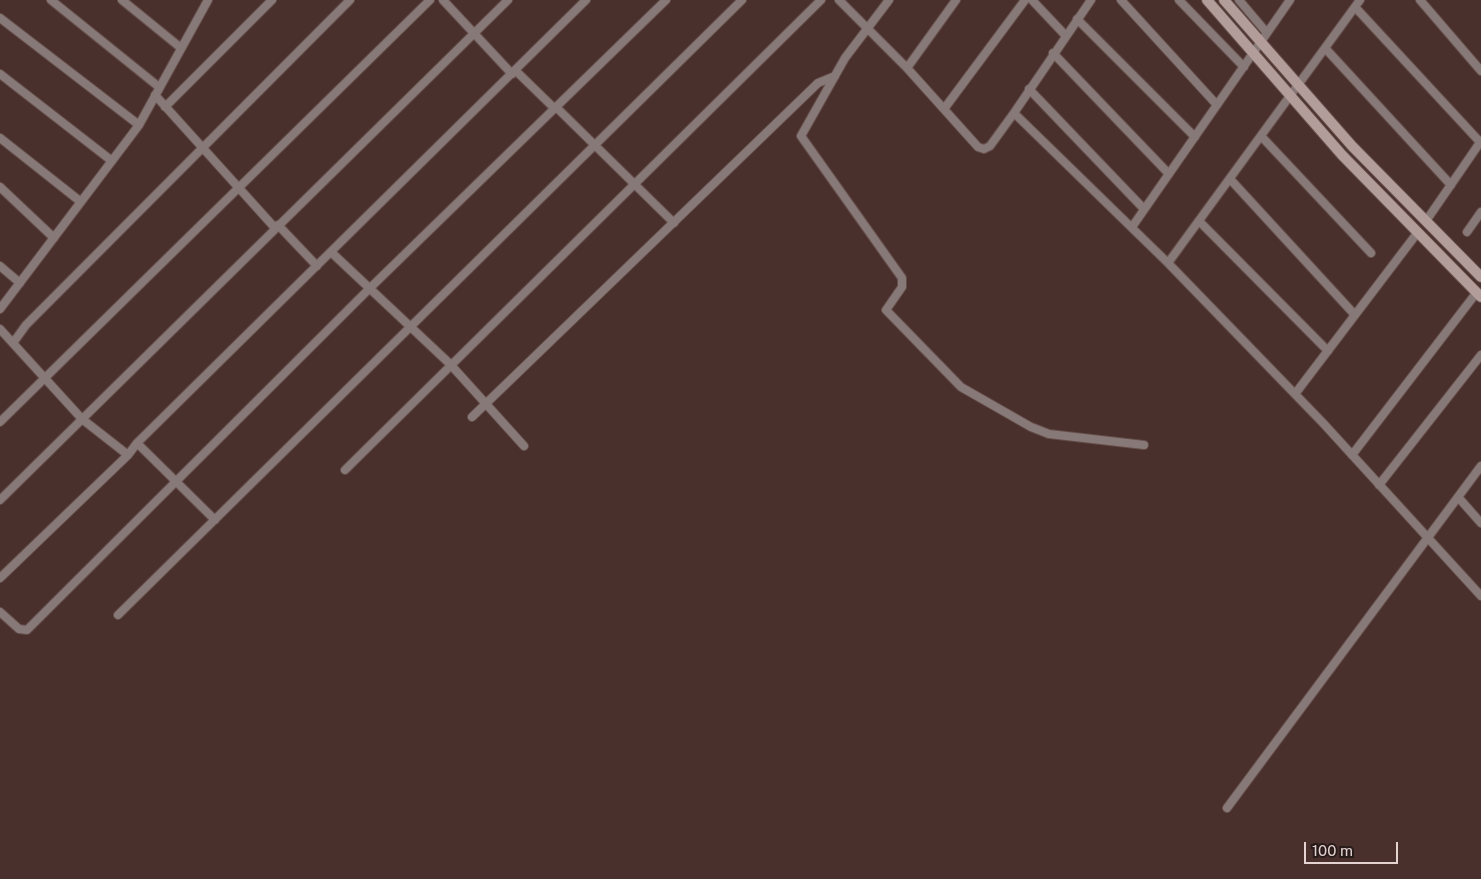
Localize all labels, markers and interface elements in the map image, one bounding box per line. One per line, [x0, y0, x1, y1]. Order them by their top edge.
scale bar [1306, 832, 1400, 864]
text: 100 m [1312, 842, 1353, 859]

